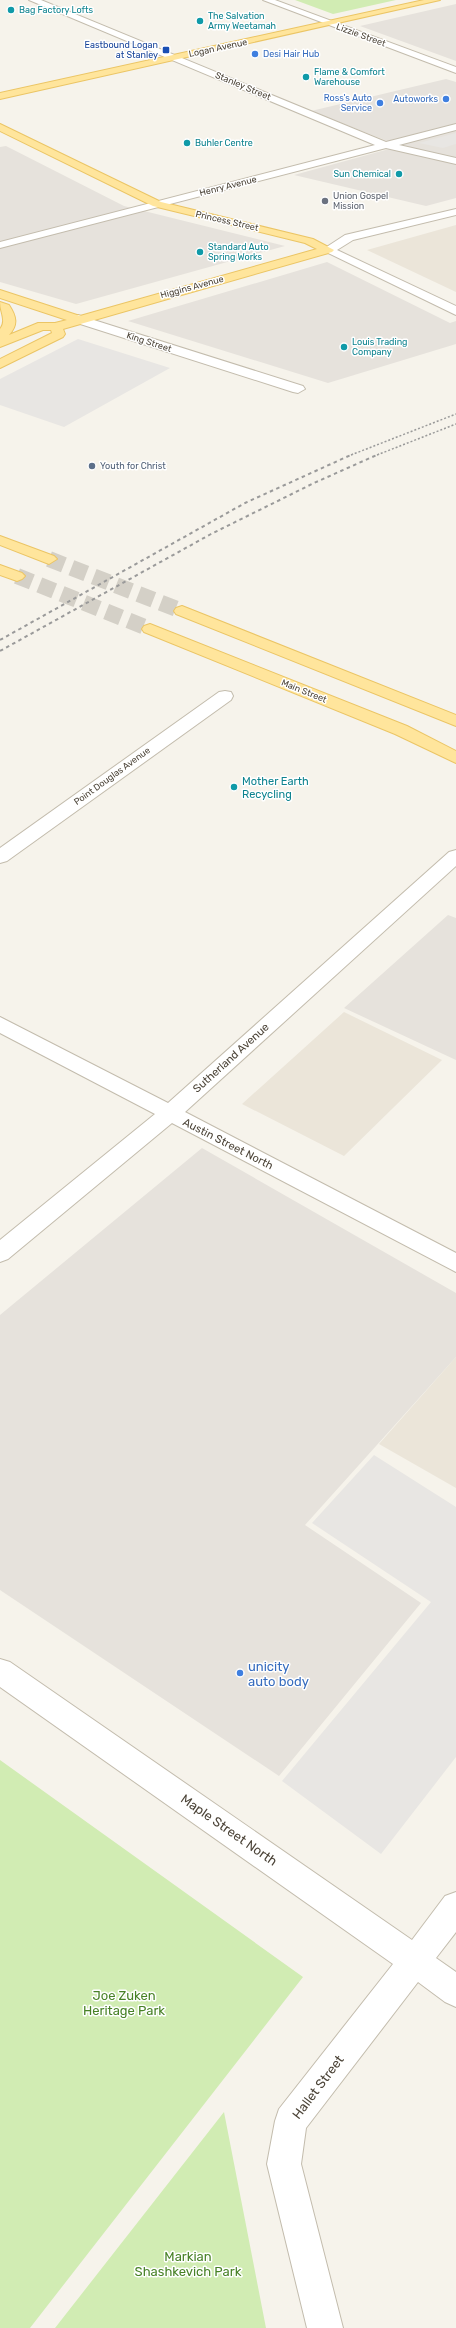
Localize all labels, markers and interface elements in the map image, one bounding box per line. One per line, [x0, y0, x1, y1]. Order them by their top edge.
marker: Bag Factory Lofts [6, 5, 16, 15]
place label: Bag Factory Lofts [19, 5, 94, 15]
place label: The Salvation Army Weetamah [208, 11, 276, 31]
marker: The Salvation Army Weetamah [195, 16, 205, 26]
street label: Lizzie Street [335, 21, 388, 49]
street label: Logan Avenue [188, 37, 248, 59]
place label: Eastbound Logan at Stanley [85, 40, 158, 60]
marker: Eastbound Logan at Stanley [161, 45, 171, 55]
marker: Desi Hair Hub [250, 49, 260, 59]
place label: Desi Hair Hub [263, 49, 319, 59]
place label: Flame & Comfort Warehouse [314, 67, 385, 87]
street label: Stanley Street [214, 70, 273, 102]
marker: Flame & Comfort Warehouse [301, 72, 311, 82]
place label: Ross's Auto Service [324, 93, 372, 113]
place label: Autoworks [393, 94, 438, 104]
marker: Autoworks [441, 94, 451, 104]
marker: Ross's Auto Service [375, 98, 385, 108]
marker: Buhler Centre [182, 138, 192, 148]
place label: Buhler Centre [195, 138, 253, 148]
place label: Sun Chemical [334, 169, 391, 179]
marker: Sun Chemical [394, 169, 404, 179]
street label: Henry Avenue [198, 174, 258, 198]
place label: Union Gospel Mission [333, 191, 388, 211]
marker: Union Gospel Mission [320, 196, 330, 206]
street label: Princess Street [195, 209, 260, 233]
place label: Standard Auto Spring Works [208, 242, 269, 262]
marker: Standard Auto Spring Works [195, 247, 205, 257]
street label: Higgins Avenue [159, 274, 225, 300]
street label: King Street [125, 330, 173, 354]
place label: Louis Trading Company [352, 337, 407, 357]
marker: Louis Trading Company [339, 342, 349, 352]
marker: Youth for Christ [87, 461, 97, 471]
place label: Youth for Christ [100, 461, 166, 471]
street label: Main Street [280, 677, 329, 705]
street label: Point Douglas Avenue [72, 745, 152, 807]
place label: Mother Earth Recycling [242, 775, 309, 801]
marker: Mother Earth Recycling [229, 782, 239, 792]
street label: Sutherland Avenue [190, 1020, 272, 1096]
street label: Austin Street North [181, 1116, 275, 1172]
place label: unicity auto body [248, 1659, 309, 1689]
marker: unicity auto body [235, 1668, 245, 1678]
street label: Maple Street North [178, 1791, 280, 1869]
park label: Joe Zuken Heritage Park [83, 1988, 165, 2019]
street label: Hallet Street [289, 2052, 347, 2122]
park label: Markian Shashkevich Park [135, 2249, 242, 2279]

